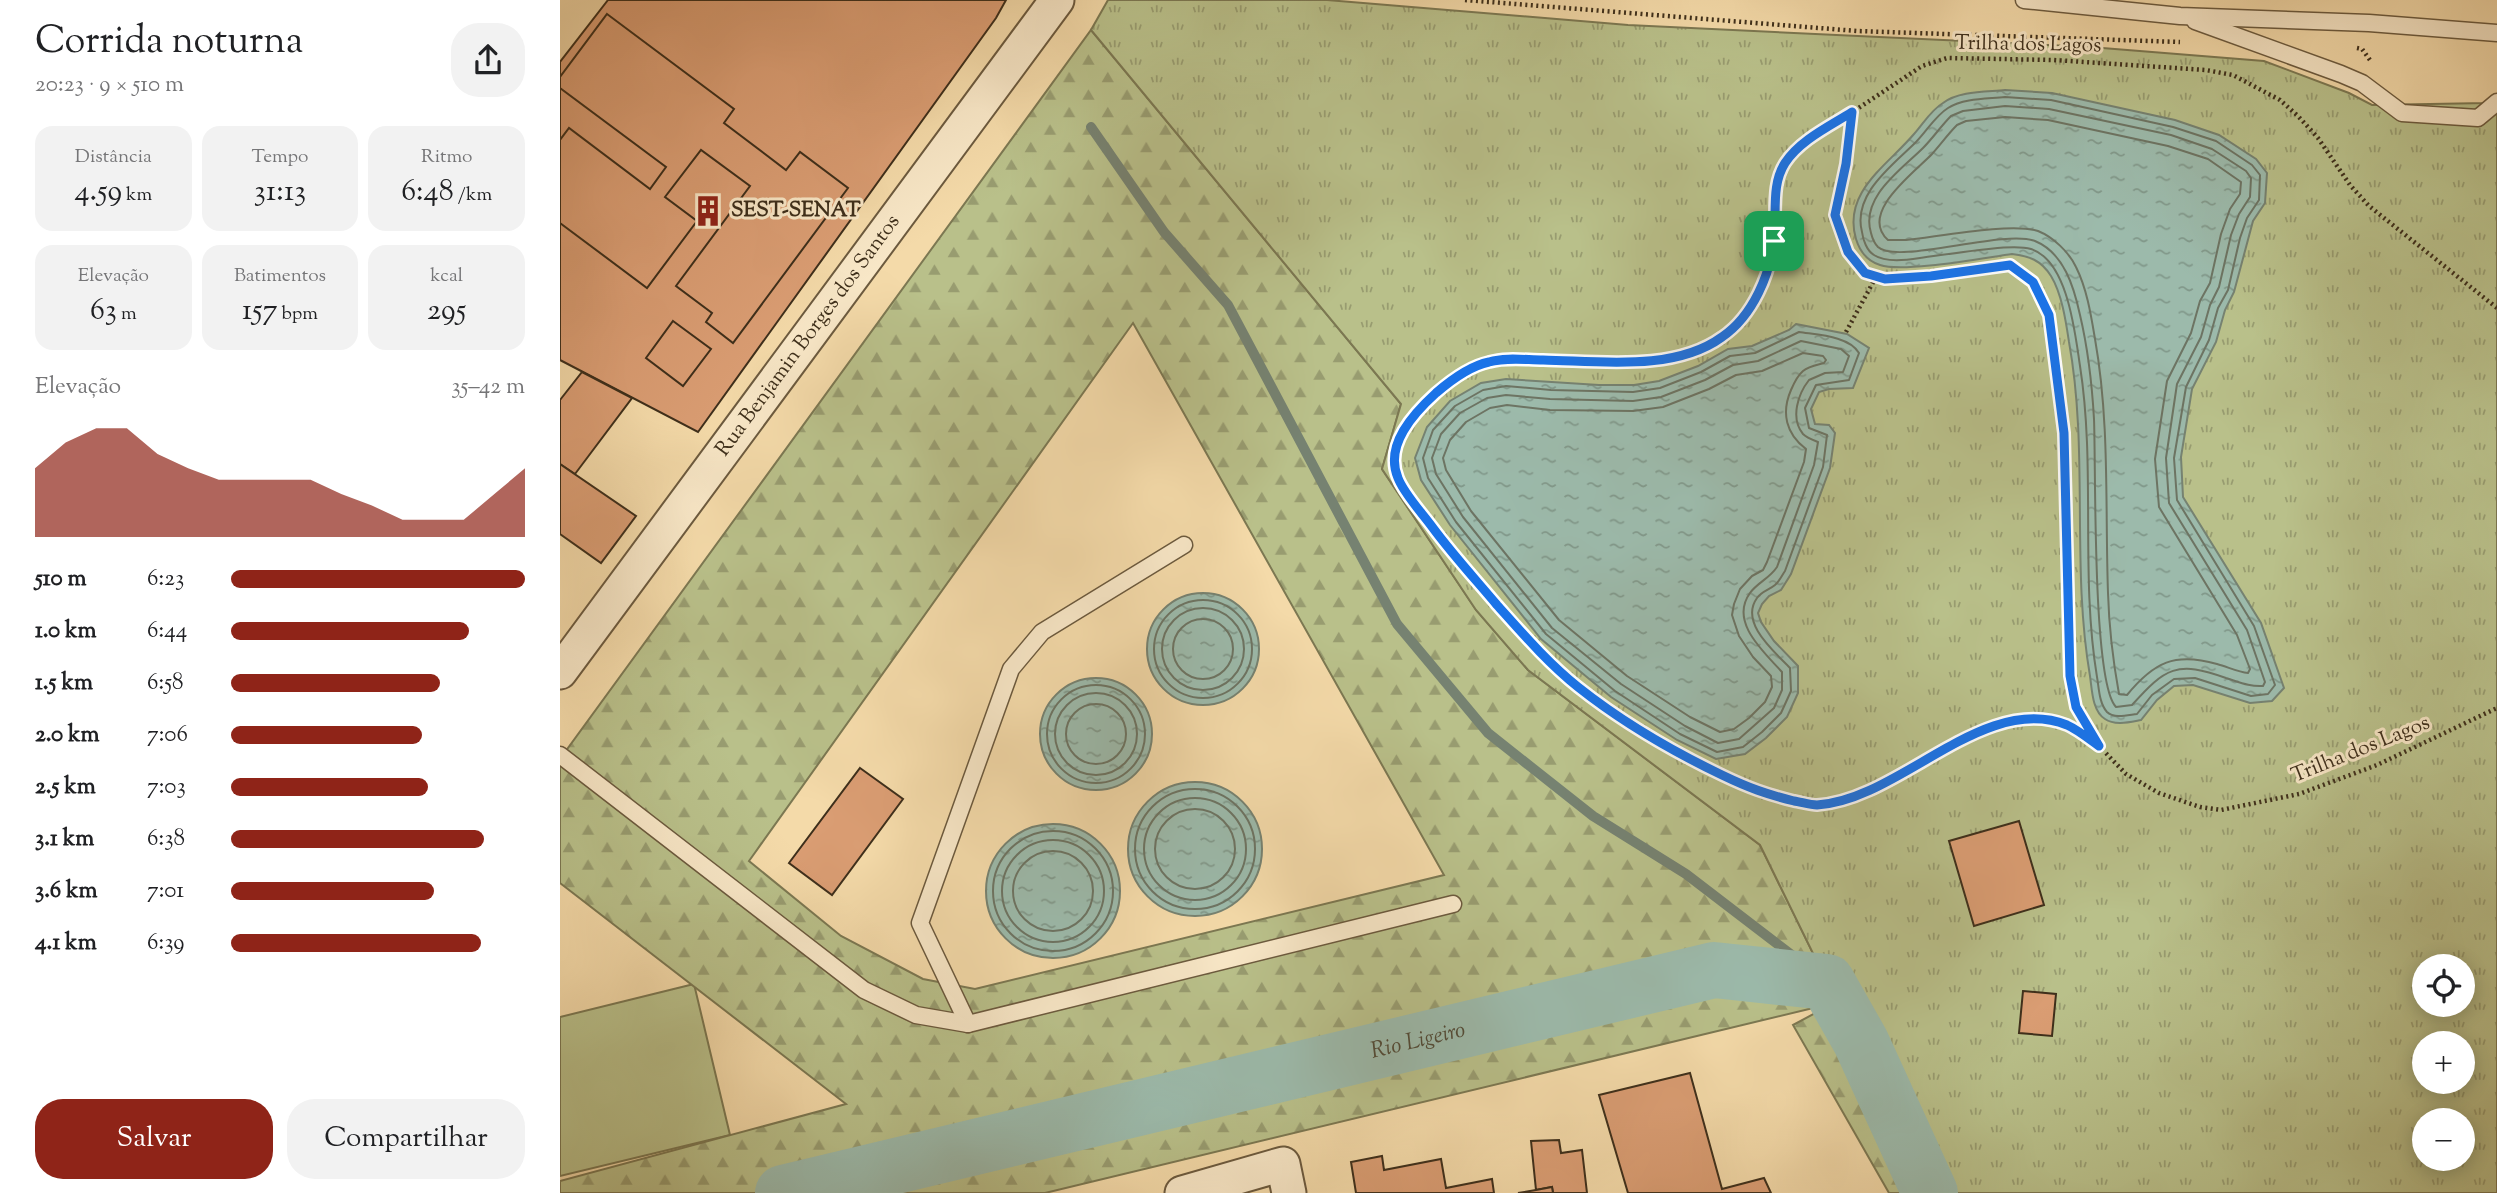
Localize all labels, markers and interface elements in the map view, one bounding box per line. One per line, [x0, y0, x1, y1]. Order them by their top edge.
text: Corrida noturna [35, 16, 303, 70]
button: share [451, 23, 525, 97]
street label: Trilha dos Lagos [1954, 29, 2102, 61]
text: 20:23 · 9 × 510 m [35, 69, 184, 102]
text: Distância [75, 144, 152, 171]
text: Tempo [251, 144, 309, 171]
text: Ritmo [421, 144, 472, 171]
text: 4.59 [75, 171, 122, 214]
text: 31:13 [254, 171, 306, 214]
text: 6:48 [401, 171, 454, 214]
text: km [122, 182, 152, 209]
text: /km [454, 182, 492, 209]
building icon: SEST-SENAT [691, 194, 725, 228]
place label: SEST-SENAT [731, 196, 861, 226]
street label: Rua Benjamin Borges dos Santos [709, 209, 908, 463]
pin [1744, 211, 1804, 271]
icon: arrive [1755, 222, 1793, 260]
text: Elevação [78, 263, 149, 290]
text: Batimentos [234, 263, 326, 290]
text: kcal [430, 263, 463, 290]
text: 63 [90, 290, 117, 333]
text: 157 [242, 290, 277, 333]
text: 295 [427, 290, 466, 333]
text: m [117, 301, 137, 328]
text: bpm [277, 301, 318, 328]
text: Elevação [35, 371, 121, 404]
text: 35–42 m [451, 371, 525, 404]
text: 510 m [35, 563, 87, 596]
text: 6:23 [147, 563, 184, 596]
text: 1.0 km [35, 615, 97, 648]
text: 6:44 [147, 615, 187, 648]
text: 1.5 km [35, 667, 93, 700]
text: 6:58 [147, 667, 184, 700]
street label: Trilha dos Lagos [2287, 709, 2435, 791]
text: 2.0 km [35, 719, 100, 752]
text: 7:06 [147, 719, 188, 752]
text: 2.5 km [35, 771, 96, 804]
text: 7:03 [147, 771, 186, 804]
text: 3.1 km [35, 823, 94, 856]
text: 6:38 [147, 823, 185, 856]
text: 3.6 km [35, 875, 98, 908]
text: 7:01 [147, 875, 184, 908]
text: 4.1 km [35, 927, 97, 960]
text: 6:39 [147, 927, 184, 960]
map controls [2412, 954, 2475, 1171]
button: locate [2412, 954, 2475, 1017]
water label: Rio Ligeiro [1367, 1014, 1469, 1068]
button: + [2412, 1031, 2475, 1094]
button: Salvar [35, 1099, 273, 1179]
button: Compartilhar [287, 1099, 525, 1179]
button: − [2412, 1108, 2475, 1171]

